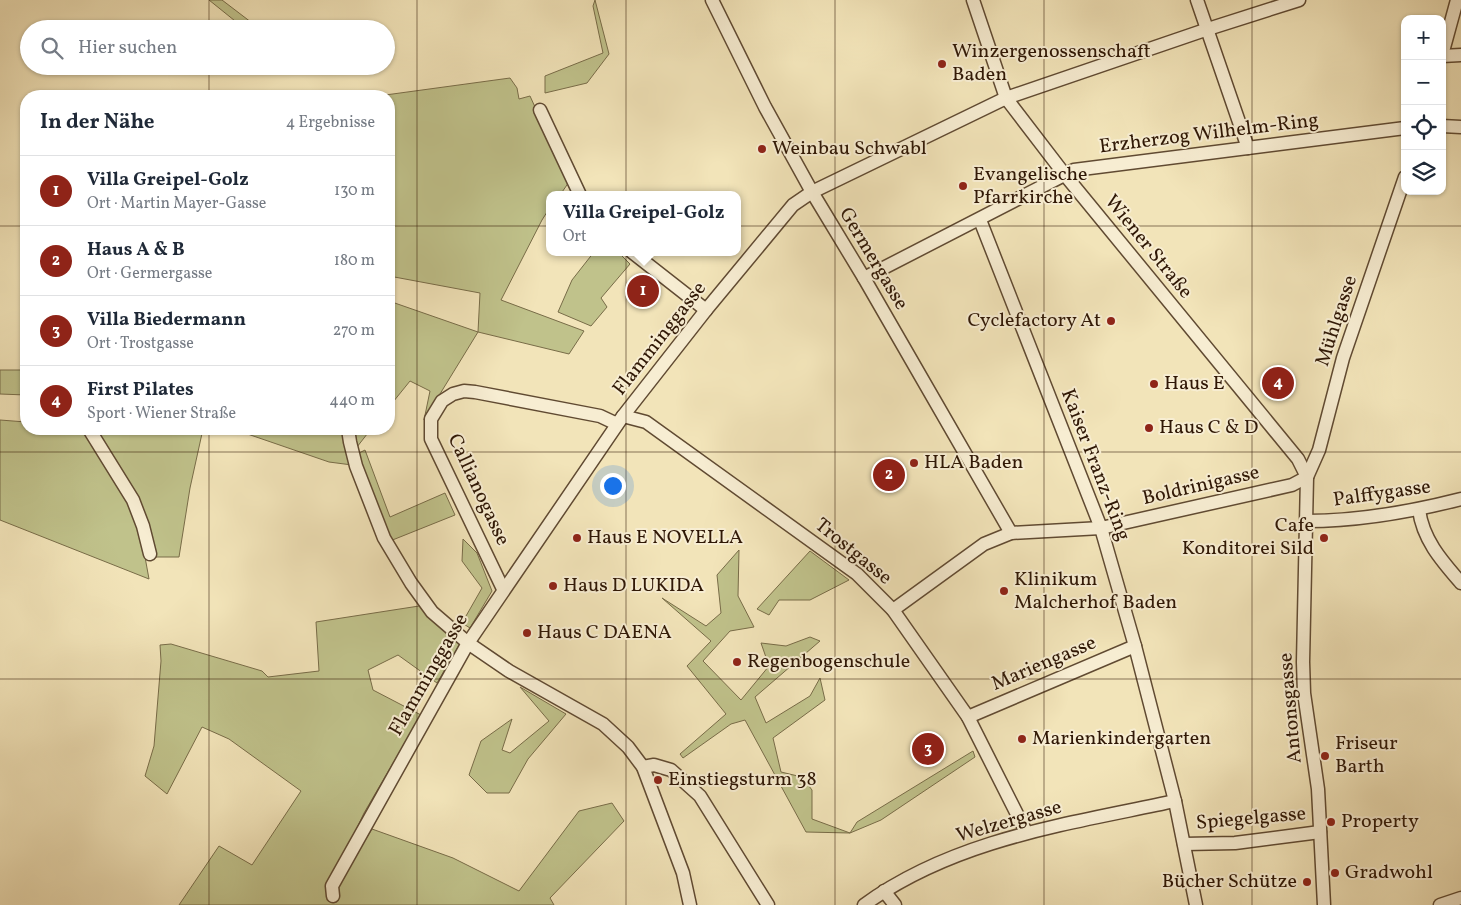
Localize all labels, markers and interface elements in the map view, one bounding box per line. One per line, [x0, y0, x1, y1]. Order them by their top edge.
map controls [1401, 15, 1446, 195]
button: + [1401, 15, 1446, 60]
search box [20, 20, 395, 75]
icon: search [38, 34, 66, 62]
text: Hier suchen [78, 35, 177, 61]
place label: Winzergenossenschaft Baden [952, 38, 1151, 89]
marker: Winzergenossenschaft Baden [936, 58, 948, 70]
button: − [1401, 60, 1446, 105]
button: locate [1401, 105, 1446, 150]
street label: Erzherzog Wilhelm-Ring [1098, 107, 1320, 161]
text: In der Nähe [40, 108, 155, 137]
text: 4 Ergebnisse [286, 112, 375, 134]
place label: Weinbau Schwabl [772, 135, 927, 163]
marker: Weinbau Schwabl [756, 143, 768, 155]
button: layers [1401, 150, 1446, 195]
place label: Evangelische Pfarrkirche [973, 161, 1088, 212]
text: Villa Greipel-Golz [87, 167, 249, 193]
text: 1 [53, 180, 59, 202]
text: 130 m [334, 180, 375, 202]
marker: Evangelische Pfarrkirche [957, 180, 969, 192]
street label: Wiener Straße [1097, 189, 1199, 305]
popup [546, 191, 741, 256]
text: Ort · Martin Mayer-Gasse [87, 193, 266, 215]
text: Villa Greipel-Golz [563, 200, 724, 226]
street label: Germergasse [831, 203, 915, 315]
text: Ort [563, 226, 587, 248]
text: Haus A & B [87, 237, 185, 263]
text: 2 [52, 250, 60, 272]
text: 180 m [334, 250, 375, 272]
text: Ort · Germergasse [87, 263, 212, 285]
pin: 1 [627, 272, 659, 310]
street label: Mühlgasse [1309, 272, 1365, 370]
street label: Flamminggasse [607, 276, 713, 402]
text: Villa Biedermann [87, 307, 246, 333]
place label: Cyclefactory At [968, 307, 1101, 335]
marker: Cyclefactory At [1105, 315, 1117, 327]
text: 3 [52, 320, 60, 342]
text: 270 m [333, 320, 375, 342]
text: Ort · Trostgasse [87, 333, 194, 355]
pin: 4 [1262, 364, 1294, 402]
place label: Haus E [1164, 370, 1225, 398]
text: First Pilates [87, 377, 194, 403]
marker: Haus E [1148, 378, 1160, 390]
street label: Kaiser Franz-Ring [1053, 385, 1137, 545]
text: 4 [51, 390, 61, 412]
text: 440 m [329, 390, 375, 412]
text: Sport · Wiener Straße [87, 403, 236, 425]
place label: Haus C & D [1159, 414, 1258, 442]
marker: Haus C & D [1143, 422, 1155, 434]
street label: Callianogasse [440, 430, 516, 550]
place label: HLA Baden [924, 449, 1024, 477]
pin: 2 [873, 456, 905, 494]
marker: HLA Baden [908, 457, 920, 469]
street label: Boldrinigasse [1140, 459, 1262, 513]
your location [600, 473, 626, 499]
street label: Palffygasse [1331, 473, 1433, 515]
street label: Trostgasse [808, 512, 898, 592]
place label: Cafe Konditorei Sild [1182, 512, 1314, 563]
place label: Haus E NOVELLA [587, 524, 743, 552]
marker: Haus E NOVELLA [571, 532, 583, 544]
marker: Cafe Konditorei Sild [1318, 532, 1330, 544]
place label: Klinikum Malcherhof Baden [1014, 566, 1177, 617]
place label: Haus D LUKIDA [563, 572, 704, 600]
marker: Haus D LUKIDA [547, 580, 559, 592]
marker: Klinikum Malcherhof Baden [998, 585, 1010, 597]
street label: Flamminggasse [382, 608, 476, 742]
place label: Haus C DAENA [537, 619, 672, 647]
marker: Haus C DAENA [521, 627, 533, 639]
street label: Mariengasse [987, 629, 1101, 699]
place label: Regenbogenschule [747, 648, 910, 676]
street label: Antonsgasse [1272, 652, 1310, 764]
marker: Regenbogenschule [731, 656, 743, 668]
place label: Marienkindergarten [1032, 725, 1211, 753]
pin: 3 [912, 730, 944, 768]
place label: Friseur Barth [1335, 730, 1398, 781]
marker: Marienkindergarten [1016, 733, 1028, 745]
marker: Friseur Barth [1319, 750, 1331, 762]
place label: Einstiegsturm 38 [668, 766, 817, 794]
marker: Einstiegsturm 38 [652, 774, 664, 786]
street label: Welzergasse [953, 794, 1065, 850]
street label: Spiegelgasse [1195, 800, 1307, 838]
place label: Property [1341, 808, 1419, 836]
marker: Property [1325, 816, 1337, 828]
place label: Gradwohl [1345, 859, 1433, 887]
marker: Gradwohl [1329, 867, 1341, 879]
place label: Bücher Schütze [1162, 868, 1297, 896]
marker: Bücher Schütze [1301, 876, 1313, 888]

